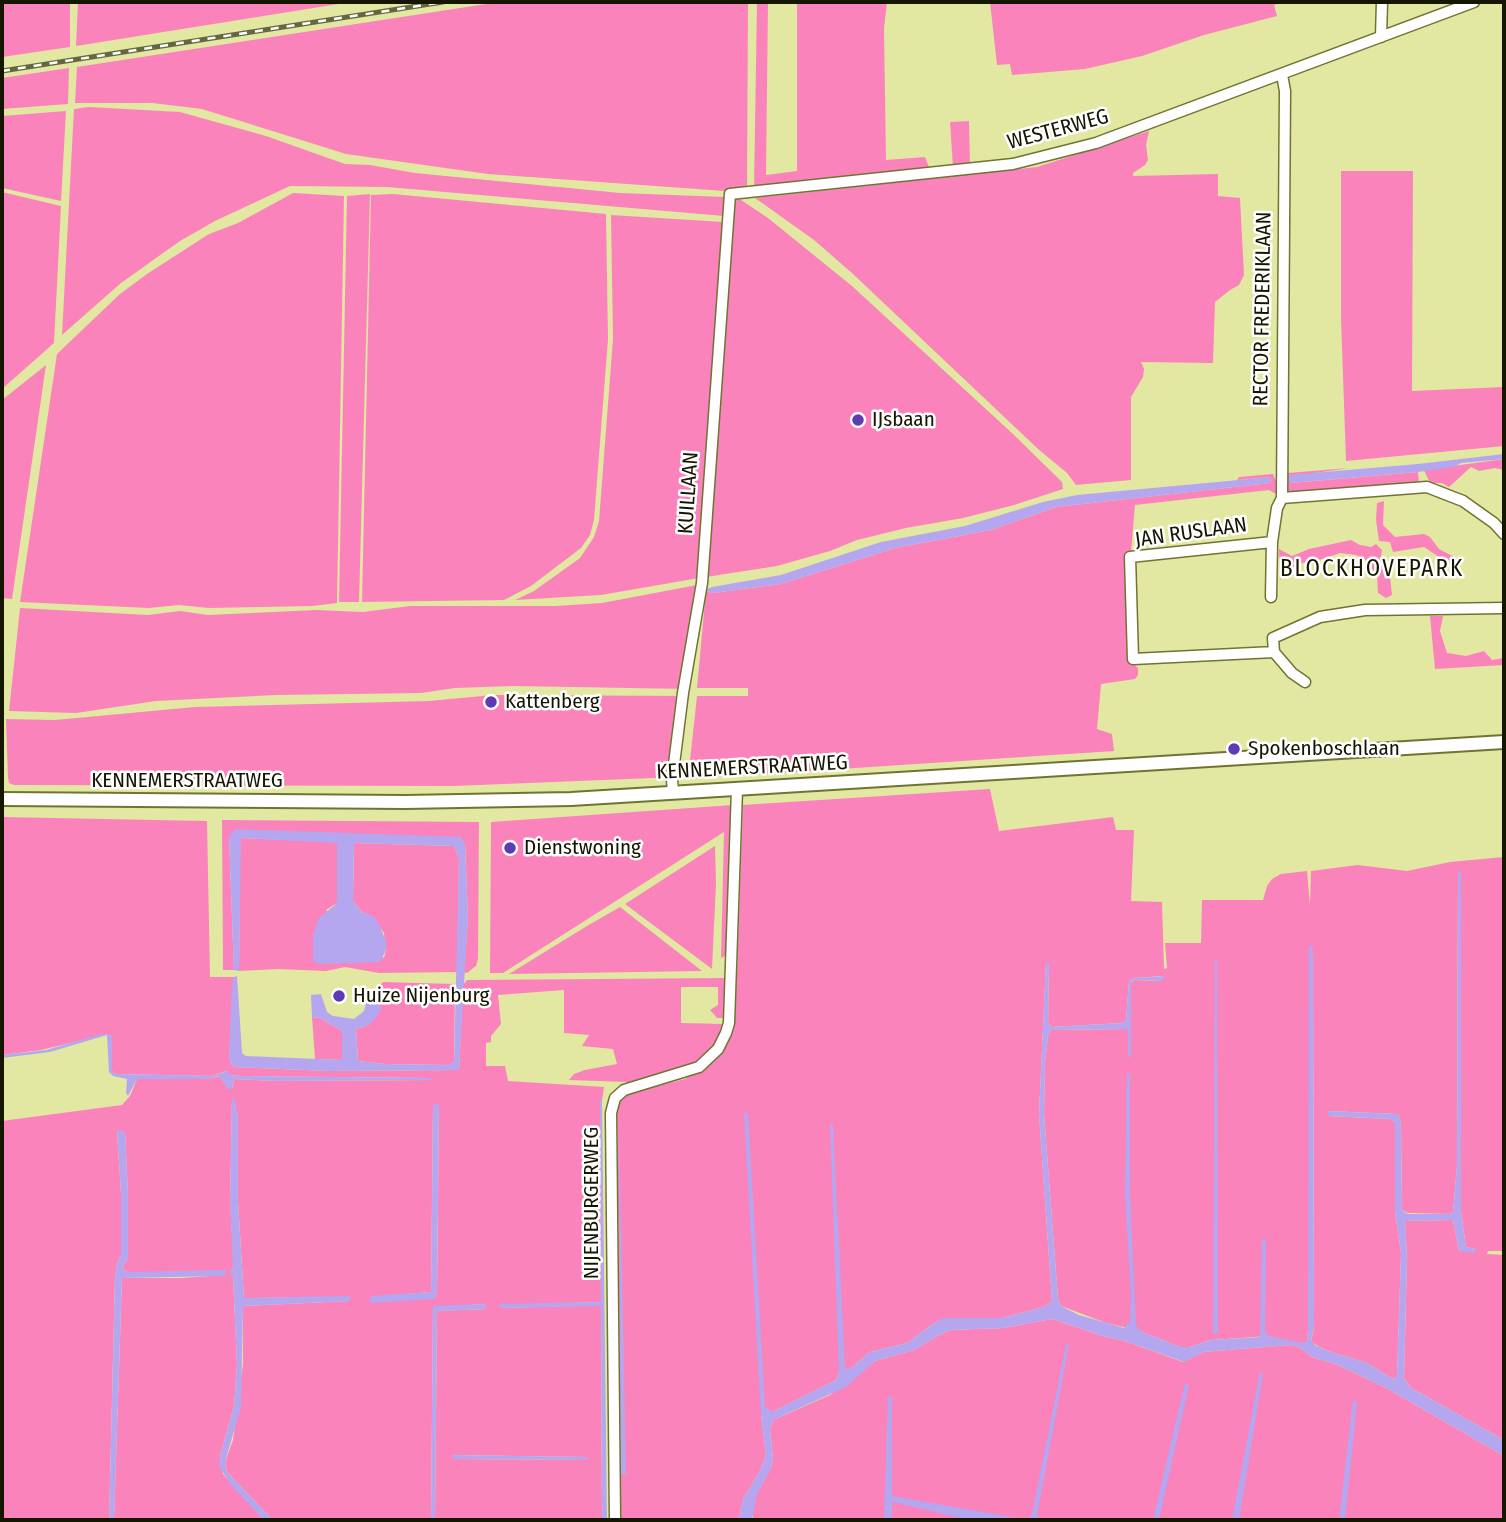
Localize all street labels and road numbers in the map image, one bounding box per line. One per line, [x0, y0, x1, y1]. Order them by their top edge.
street label: WESTERWEG [1005, 104, 1111, 156]
street label: RECTOR FREDERIKLAAN [1249, 211, 1277, 407]
street label: KUILLAAN [674, 451, 704, 535]
street label: JAN RUSLAAN [1134, 513, 1248, 553]
street label: KENNEMERSTRAATWEG [656, 750, 848, 786]
street label: KENNEMERSTRAATWEG [91, 768, 283, 794]
street label: NIJENBURGERWEG [579, 1127, 605, 1279]

